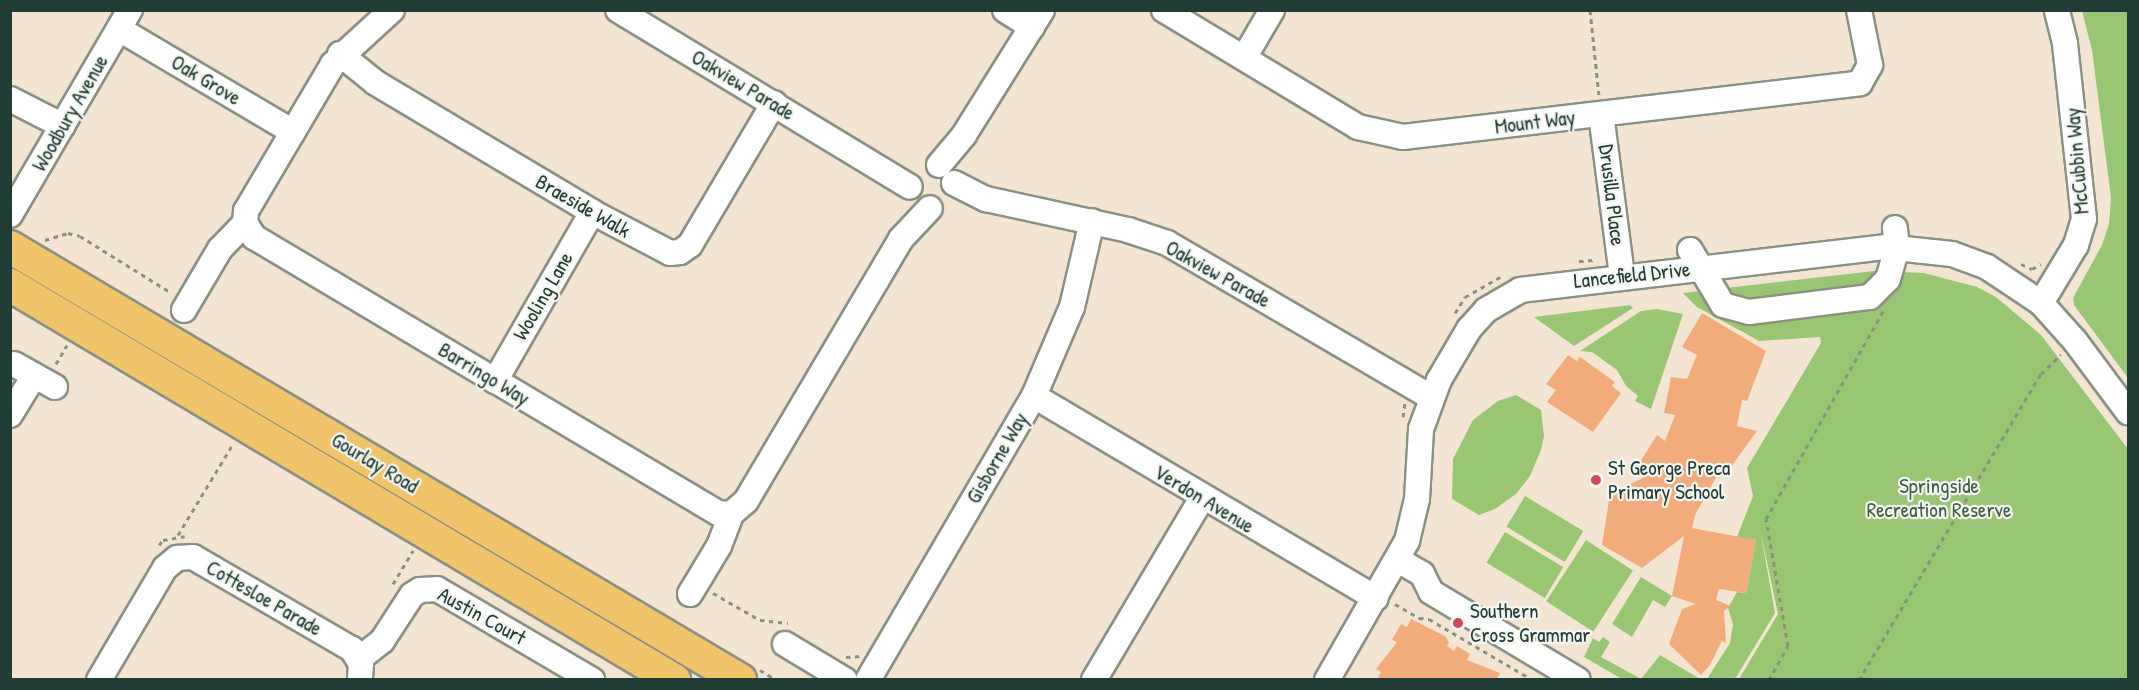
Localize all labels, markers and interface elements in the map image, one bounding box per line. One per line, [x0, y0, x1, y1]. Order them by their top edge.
street label: Oakview Parade [687, 44, 799, 126]
street label: Oak Grove [167, 49, 245, 111]
street label: Woodbury Avenue [27, 50, 113, 176]
street label: Mount Way [1493, 105, 1577, 139]
street label: McCubbin Way [2060, 107, 2094, 215]
street label: Drusilla Place [1593, 143, 1631, 247]
street label: Braeside Walk [531, 169, 635, 243]
street label: Oakview Parade [1161, 235, 1275, 313]
street label: Wooling Lane [508, 247, 578, 345]
street label: Lancefield Drive [1573, 256, 1691, 294]
street label: Barringo Way [434, 337, 534, 411]
street label: Gisborne Way [961, 408, 1033, 508]
street label: Gourlay Road [327, 427, 423, 499]
place label: St George Preca Primary School [1608, 455, 1730, 505]
street label: Verdon Avenue [1149, 459, 1259, 539]
marker: St George Preca Primary School [1589, 473, 1603, 487]
park label: Springside Recreation Reserve [1867, 473, 2011, 523]
street label: Cottesloe Parade [202, 555, 326, 641]
street label: Austin Court [434, 582, 530, 650]
place label: Southern Cross Grammar [1470, 598, 1590, 648]
marker: Southern Cross Grammar [1451, 616, 1465, 630]

